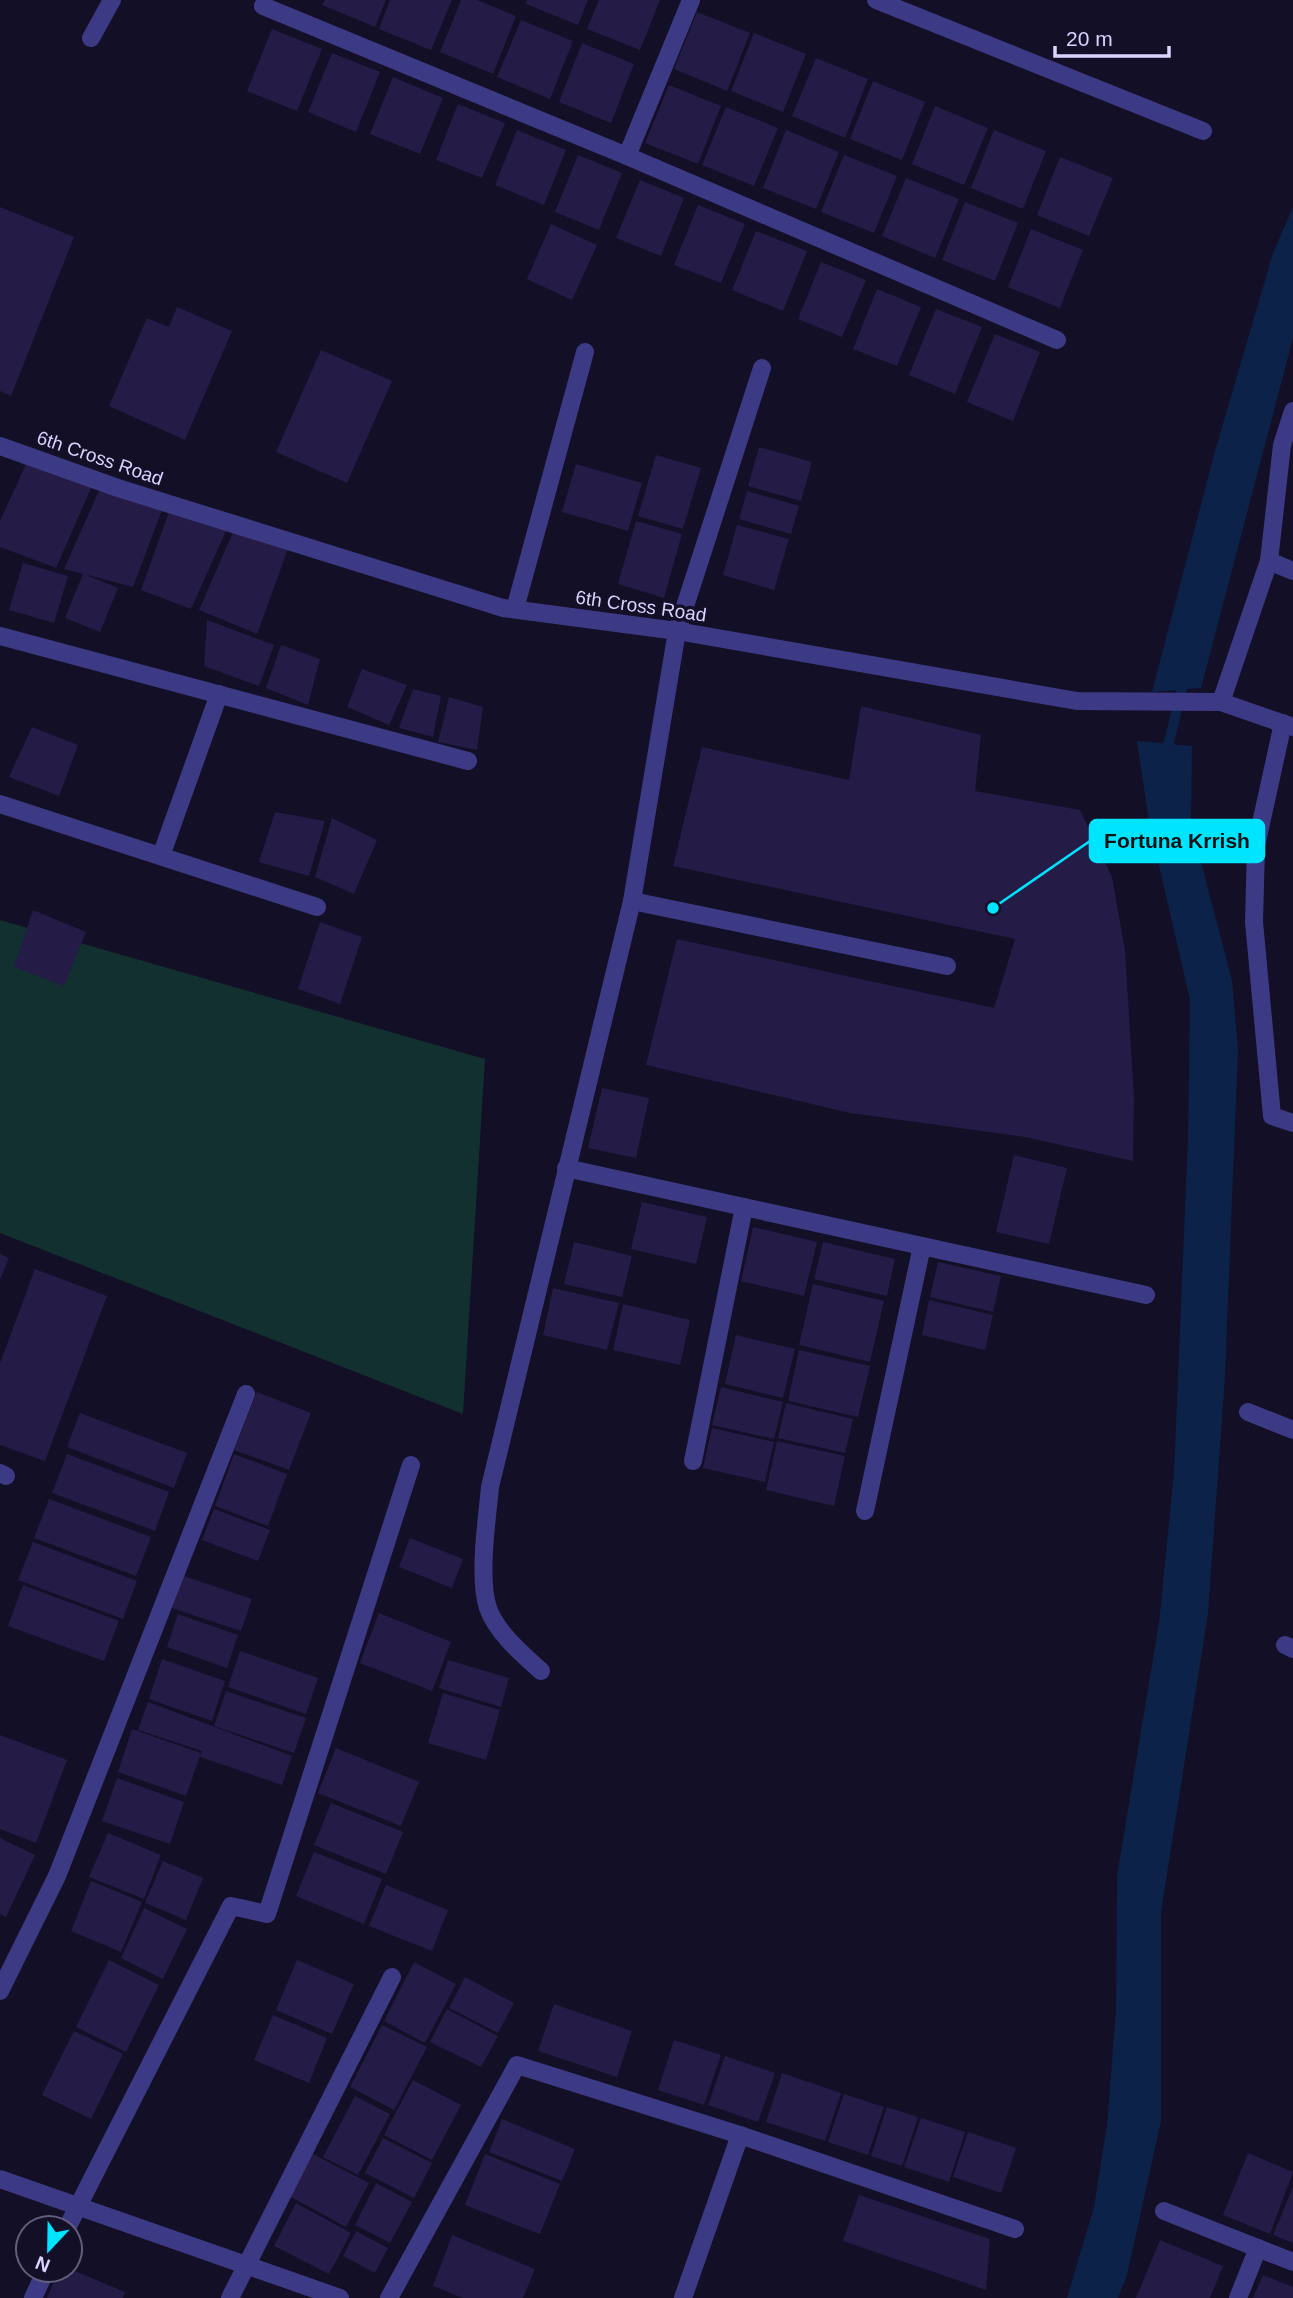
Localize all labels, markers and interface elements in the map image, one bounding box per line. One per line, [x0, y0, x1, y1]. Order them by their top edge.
scale bar [1055, 14, 1169, 58]
text: 20 m [1066, 27, 1113, 50]
street label: 6th Cross Road [34, 427, 166, 489]
street label: 6th Cross Road [574, 586, 708, 626]
callout: Fortuna Krrish [1090, 820, 1264, 862]
text: Fortuna Krrish [1104, 829, 1250, 852]
north arrow [14, 2214, 84, 2284]
text: N [33, 2252, 53, 2277]

